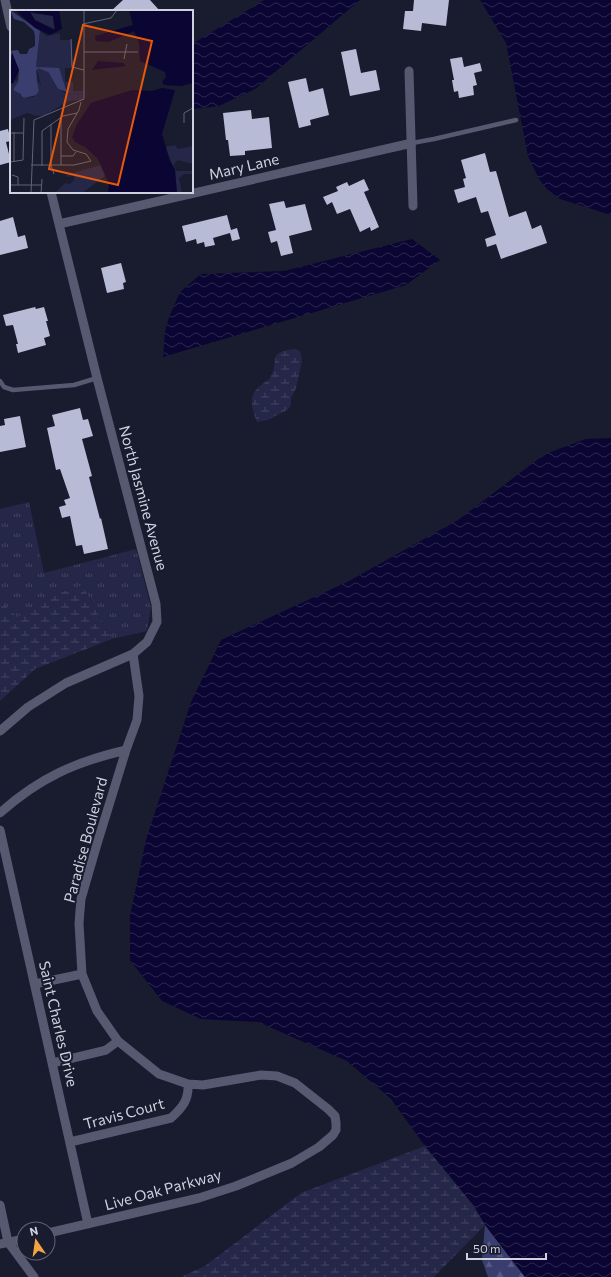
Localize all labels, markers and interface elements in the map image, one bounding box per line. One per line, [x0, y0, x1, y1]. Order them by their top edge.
inset map [10, 10, 193, 193]
street label: Mary Lane [207, 149, 281, 183]
street label: North Jasmine Avenue [116, 423, 172, 572]
street label: Paradise Boulevard [60, 775, 110, 905]
street label: Saint Charles Drive [36, 959, 82, 1088]
street label: Travis Court [81, 1094, 166, 1132]
street label: Live Oak Parkway [102, 1165, 223, 1213]
north arrow [16, 1221, 56, 1261]
text: N [28, 1224, 39, 1238]
scale bar [467, 1235, 546, 1261]
text: 50 m [473, 1241, 501, 1255]

